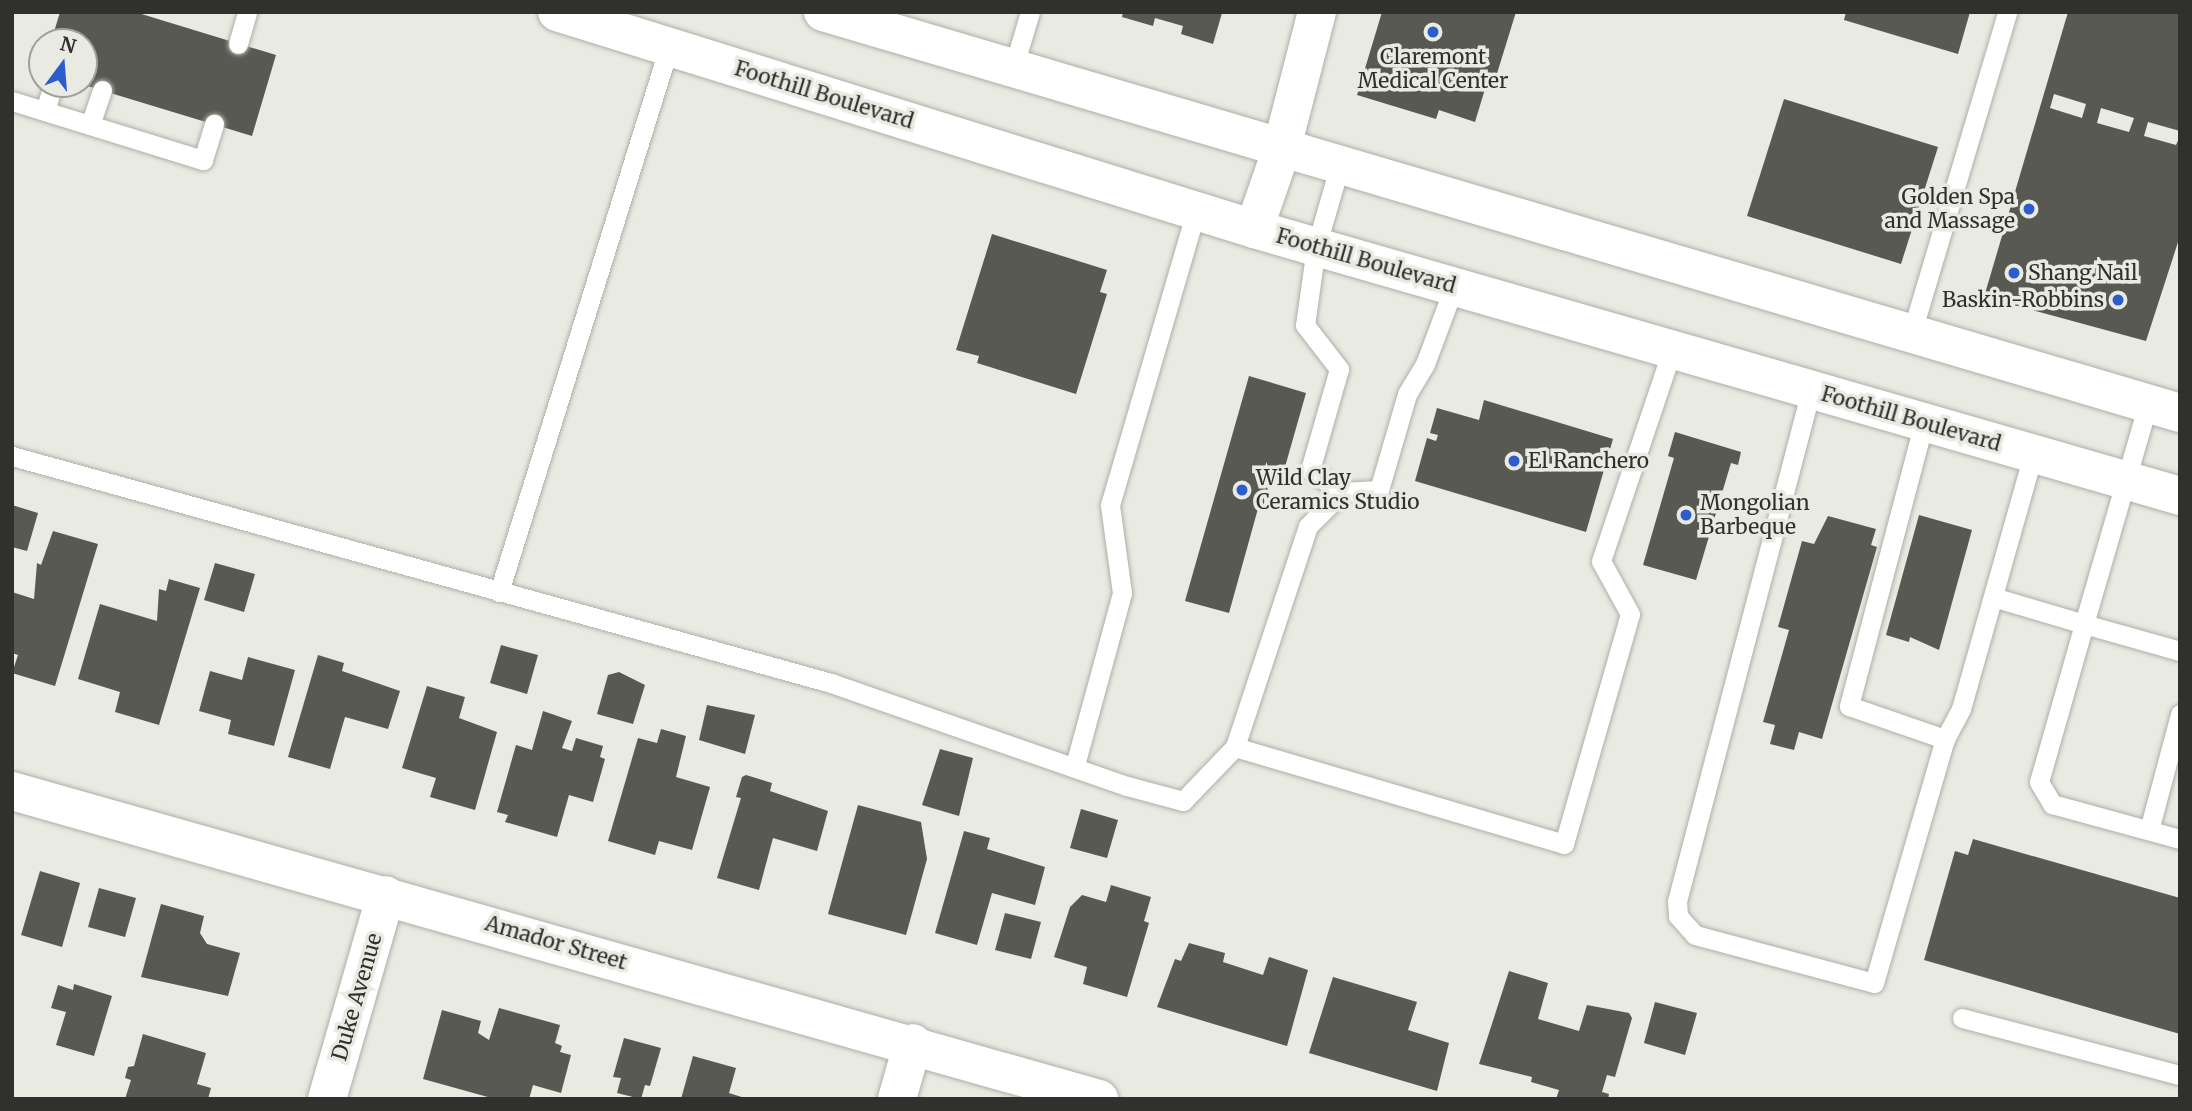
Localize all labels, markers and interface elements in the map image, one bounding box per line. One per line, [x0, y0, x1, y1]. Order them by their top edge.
marker: Claremont Medical Center [1423, 22, 1443, 42]
north arrow [28, 28, 98, 98]
text: N [58, 31, 79, 58]
place label: Claremont Medical Center [1358, 44, 1508, 94]
street label: Foothill Boulevard [731, 56, 917, 134]
place label: Golden Spa and Massage [1884, 184, 2015, 234]
marker: Golden Spa and Massage [2021, 201, 2037, 217]
street label: Foothill Boulevard [1273, 223, 1459, 299]
place label: Shang Nail [2028, 260, 2137, 286]
marker: Shang Nail [2006, 265, 2022, 281]
place label: Baskin-Robbins [1942, 287, 2104, 313]
marker: Baskin-Robbins [2110, 292, 2126, 308]
street label: Foothill Boulevard [1818, 381, 2004, 457]
place label: El Ranchero [1528, 448, 1649, 474]
marker: El Ranchero [1506, 453, 1522, 469]
place label: Wild Clay Ceramics Studio [1256, 465, 1419, 515]
marker: Wild Clay Ceramics Studio [1234, 482, 1250, 498]
place label: Mongolian Barbeque [1700, 490, 1810, 540]
marker: Mongolian Barbeque [1678, 507, 1694, 523]
street label: Amador Street [482, 911, 630, 975]
street label: Duke Avenue [327, 930, 387, 1064]

